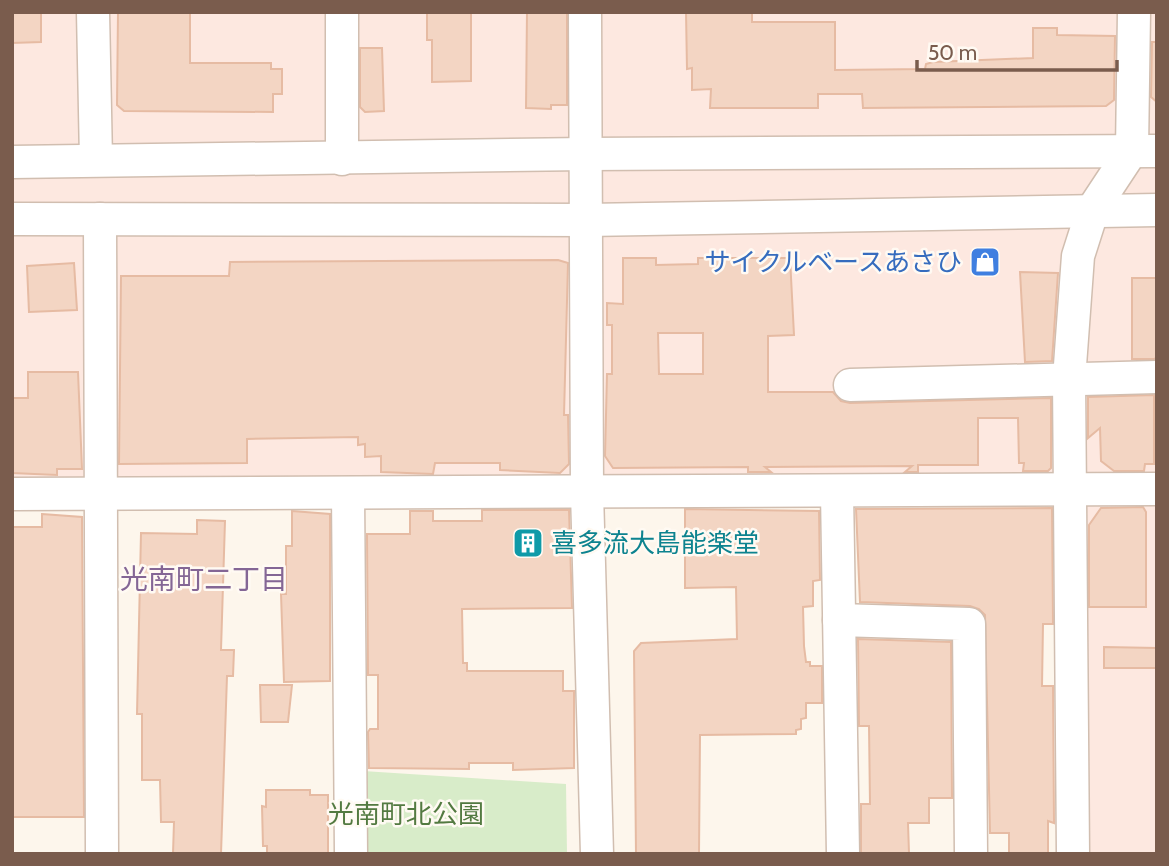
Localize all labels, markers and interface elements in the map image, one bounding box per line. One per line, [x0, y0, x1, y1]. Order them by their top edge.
scale bar [917, 28, 1116, 72]
text: 50 m [928, 40, 977, 65]
shop icon: サイクルベースあさひ [968, 245, 1002, 279]
place label: サイクルベースあさひ [705, 246, 962, 278]
building icon: 喜多流大島能楽堂 [511, 526, 545, 560]
place label: 喜多流大島能楽堂 [551, 527, 759, 559]
district label: 光南町二丁目 [120, 562, 288, 596]
park label: 光南町北公園 [328, 798, 484, 830]

